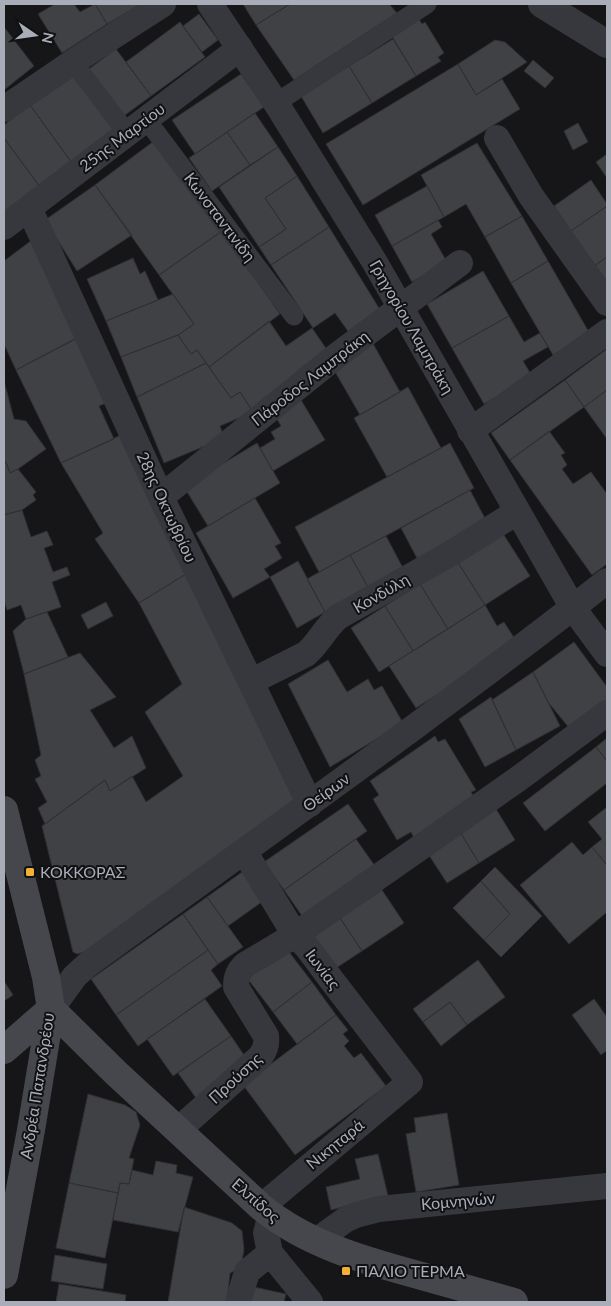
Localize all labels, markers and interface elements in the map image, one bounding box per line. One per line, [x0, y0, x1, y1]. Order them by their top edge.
north arrow [10, 10, 60, 60]
text: N [39, 31, 58, 45]
street label: 25ης Μαρτίου [75, 98, 168, 175]
street label: Κωνσταντινίδη [181, 168, 260, 265]
street label: Γρηγορίου Λαμπράκη [366, 256, 459, 397]
street label: Πάροδος Λαμπράκη [247, 326, 372, 429]
street label: 28ης Οκτωβρίου [134, 449, 201, 565]
street label: Κονδύλη [349, 569, 412, 616]
street label: Θείρων [298, 768, 353, 815]
place label: ΚΟΚΚΟΡΑΣ [40, 862, 126, 881]
marker: ΚΟΚΚΟΡΑΣ [24, 866, 36, 878]
street label: Ιωνίας [302, 945, 345, 993]
street label: Ανδρέα Παπανδρέου [16, 1011, 57, 1161]
street label: Προύσης [204, 1048, 265, 1107]
street label: Νικηταρά [302, 1114, 368, 1173]
street label: Ελπίδος [229, 1174, 285, 1226]
street label: Κομνηνών [420, 1188, 496, 1213]
place label: ΠΑΛΙΟ ΤΕΡΜΑ [356, 1261, 465, 1280]
marker: ΠΑΛΙΟ ΤΕΡΜΑ [340, 1265, 352, 1277]

